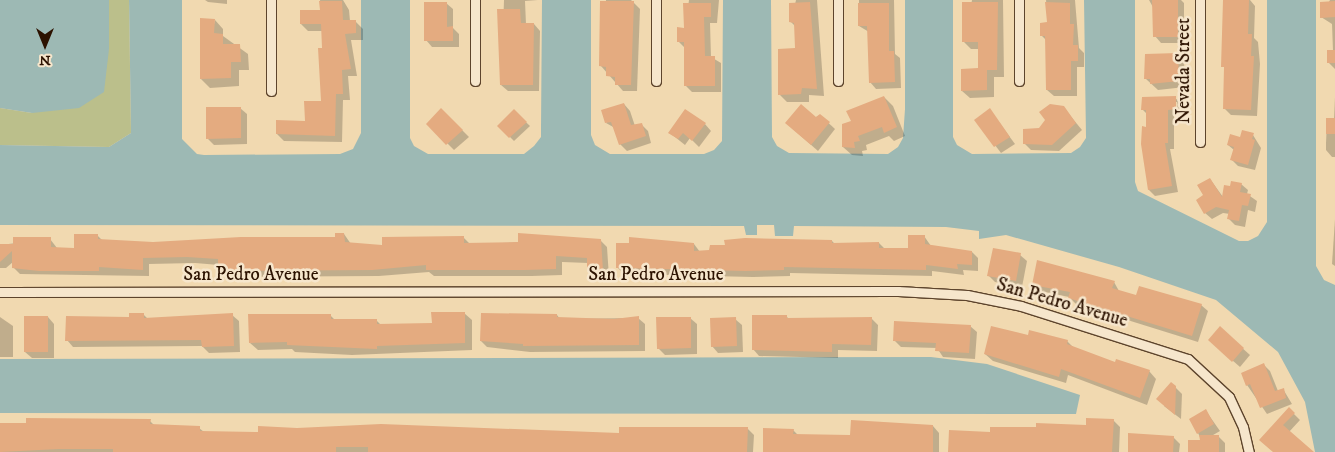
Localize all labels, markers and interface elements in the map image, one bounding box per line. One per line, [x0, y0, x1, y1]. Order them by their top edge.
street label: Nevada Street [1173, 18, 1195, 124]
north arrow [20, 20, 70, 70]
text: N [39, 51, 51, 69]
street label: San Pedro Avenue [183, 264, 319, 286]
street label: San Pedro Avenue [588, 264, 724, 286]
street label: San Pedro Avenue [994, 273, 1130, 333]

